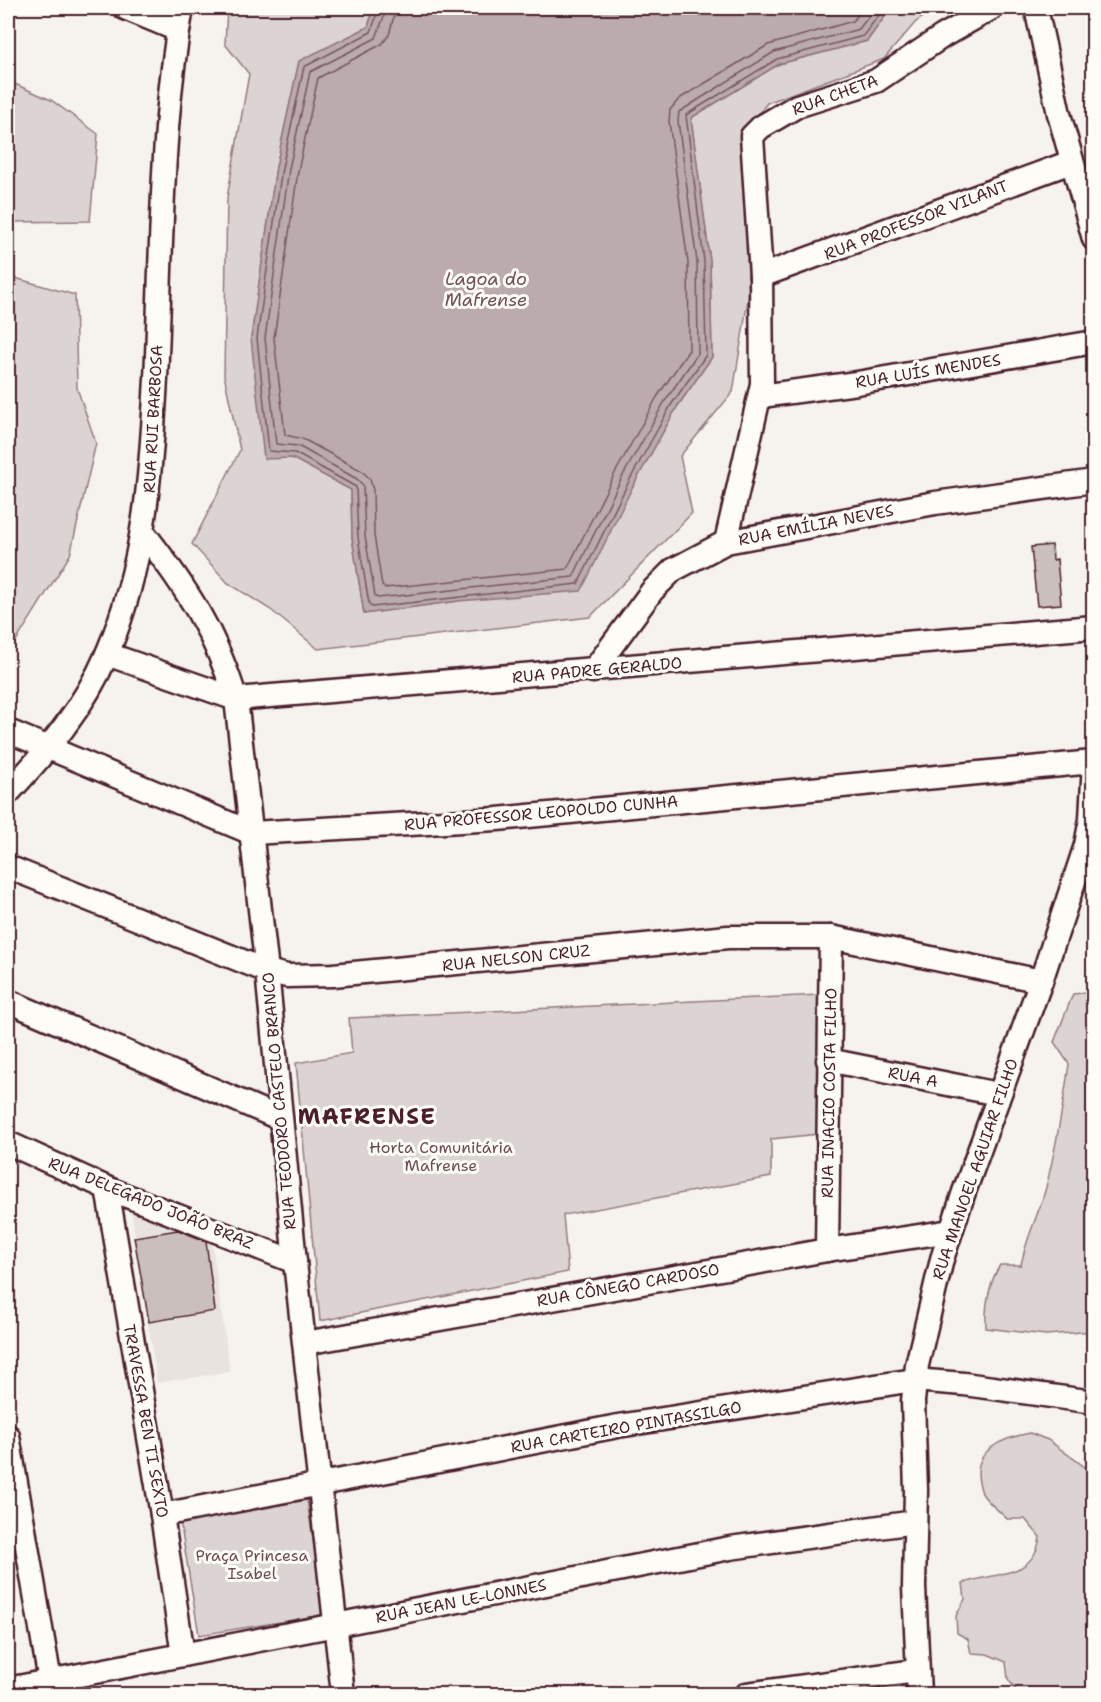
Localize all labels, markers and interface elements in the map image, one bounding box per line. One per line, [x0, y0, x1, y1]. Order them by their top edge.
street label: RUA CHETA [789, 70, 881, 120]
street label: RUA PROFESSOR VILANT [821, 175, 1011, 265]
water label: Lagoa do Mafrense [445, 267, 527, 312]
street label: RUA RUI BARBOSA [139, 344, 167, 494]
street label: RUA LUÍS MENDES [854, 349, 1002, 393]
street label: RUA EMÍLIA NEVES [737, 500, 896, 550]
street label: RUA PADRE GERALDO [511, 652, 683, 688]
street label: RUA PROFESSOR LEOPOLDO CUNHA [403, 791, 679, 835]
street label: RUA NELSON CRUZ [441, 940, 591, 976]
street label: RUA TEODORO CASTELO BRANCO [257, 971, 301, 1231]
street label: RUA INACIO COSTA FILHO [817, 988, 841, 1198]
street label: RUA MANOEL AGUIAR FILHO [927, 1056, 1023, 1282]
street label: RUA A [886, 1062, 940, 1092]
district label: MAFRENSE [298, 1102, 436, 1131]
park label: Horta Comunitária Mafrense [369, 1137, 513, 1176]
street label: RUA DELEGADO JOÃO BRAZ [45, 1151, 257, 1254]
street label: RUA CÔNEGO CARDOSO [535, 1259, 721, 1311]
street label: TRAVESSA BEN TI SEXTO [119, 1323, 173, 1519]
street label: RUA CARTEIRO PINTASSILGO [509, 1396, 743, 1458]
park label: Praça Princesa Isabel [196, 1545, 308, 1584]
street label: RUA JEAN LE-LONNES [374, 1574, 548, 1628]

